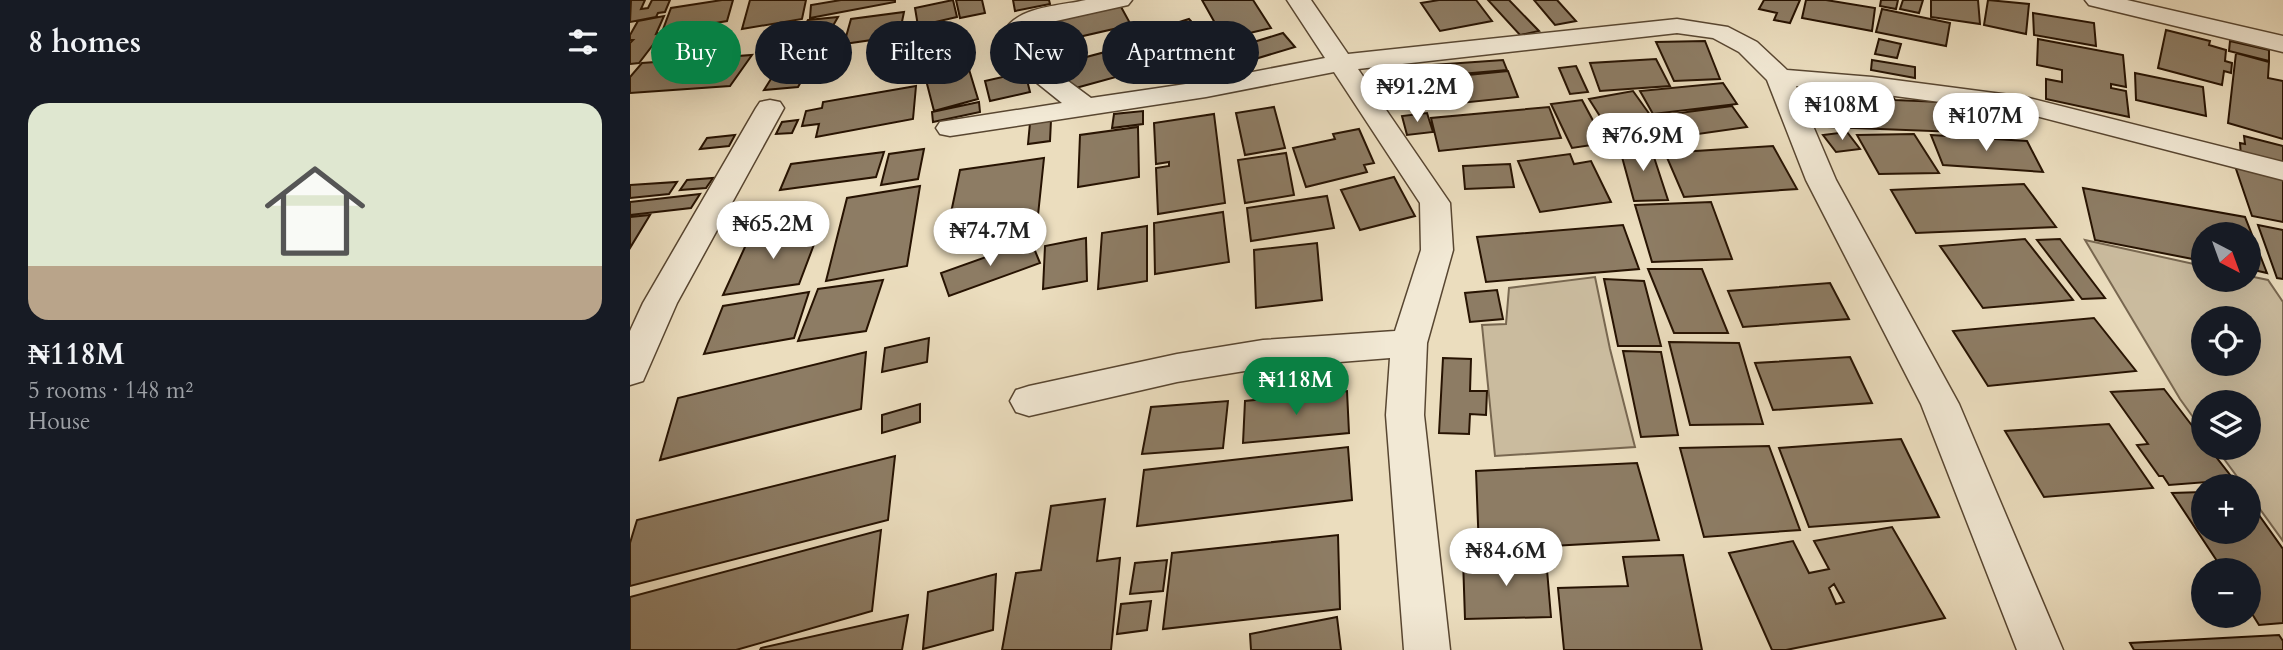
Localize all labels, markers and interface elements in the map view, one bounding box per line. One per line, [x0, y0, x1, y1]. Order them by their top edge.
chip: Buy [651, 21, 741, 84]
chip: Rent [755, 21, 852, 84]
chip: Filters [866, 21, 976, 84]
chip: New [990, 21, 1088, 84]
chip: Apartment [1102, 21, 1259, 84]
text: 8 homes [28, 22, 141, 63]
icon: filters [564, 23, 602, 61]
pin: ₦91.2M [1360, 64, 1474, 124]
text: ₦91.2M [1377, 71, 1457, 102]
pin: ₦108M [1793, 82, 1891, 142]
text: ₦108M [1805, 89, 1879, 120]
pin: ₦107M [1937, 94, 2035, 153]
text: ₦107M [1949, 100, 2023, 131]
pin: ₦76.9M [1586, 114, 1700, 173]
text: ₦76.9M [1603, 120, 1683, 151]
icon: home [252, 148, 378, 274]
pin: ₦65.2M [716, 202, 830, 261]
text: ₦65.2M [733, 208, 813, 239]
pin: ₦74.7M [933, 208, 1047, 268]
text: ₦74.7M [950, 215, 1030, 246]
north arrow [2191, 222, 2261, 292]
map controls [2191, 222, 2261, 628]
button: locate [2191, 306, 2261, 376]
text: ₦118M [28, 334, 125, 375]
pin: ₦118M [1247, 358, 1345, 417]
text: ₦118M [1259, 364, 1333, 395]
text: 5 rooms · 148 m² [28, 375, 193, 406]
button: layers [2191, 390, 2261, 460]
text: House [28, 406, 90, 437]
button: + [2191, 474, 2261, 544]
pin: ₦84.6M [1449, 528, 1563, 588]
text: ₦84.6M [1466, 535, 1546, 566]
button: − [2191, 558, 2261, 628]

